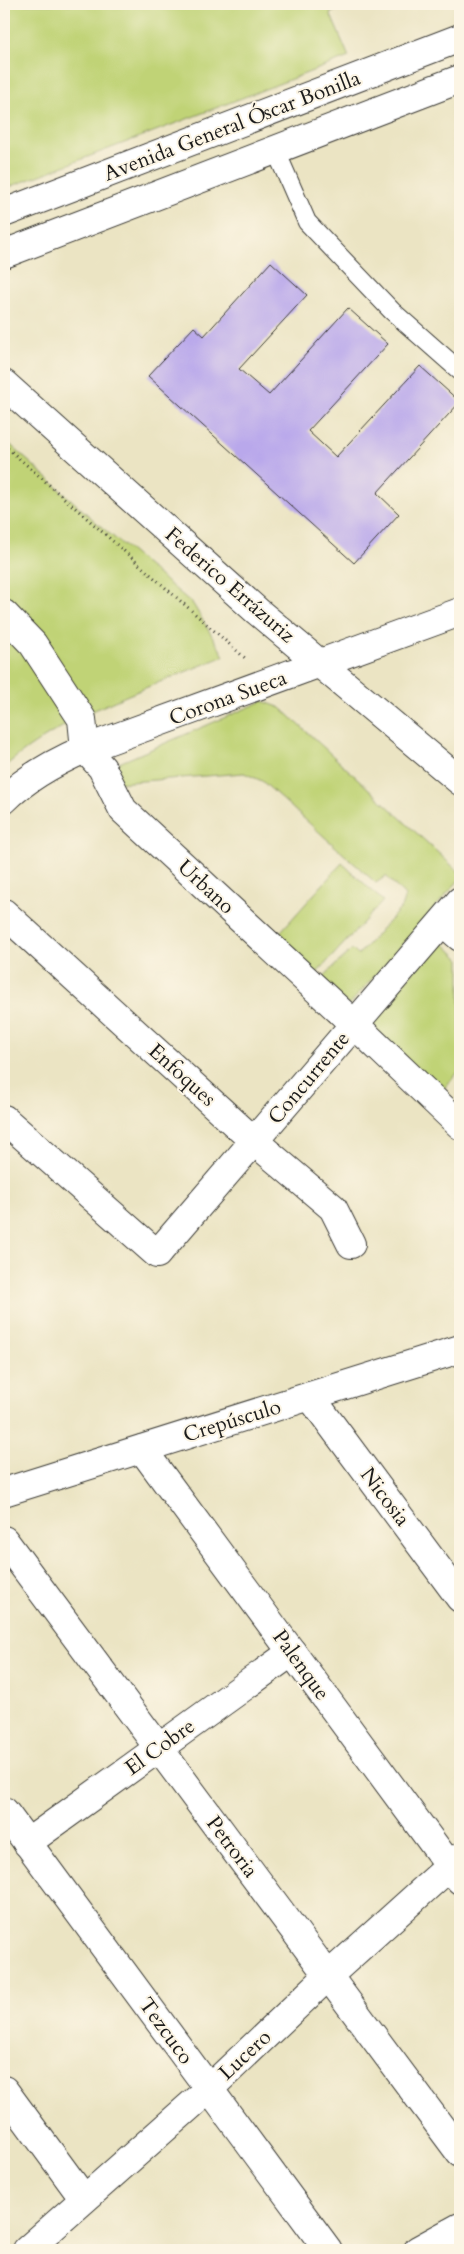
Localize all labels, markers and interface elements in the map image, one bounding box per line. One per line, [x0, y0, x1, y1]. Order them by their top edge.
street label: Avenida General Óscar Bonilla [99, 63, 365, 188]
street label: Federico Errázuriz [159, 520, 302, 650]
street label: Corona Sueca [165, 663, 291, 733]
street label: Urbano [171, 853, 241, 921]
street label: Concurrente [261, 1025, 357, 1131]
street label: Enfoques [142, 1037, 222, 1113]
street label: Crepúsculo [180, 1392, 284, 1450]
street label: Nicosia [353, 1462, 417, 1532]
street label: Palenque [266, 1624, 336, 1706]
street label: El Cobre [119, 1712, 201, 1782]
street label: Petroria [199, 1810, 265, 1884]
street label: Tezcuco [132, 1992, 200, 2070]
street label: Lucero [212, 2023, 278, 2087]

